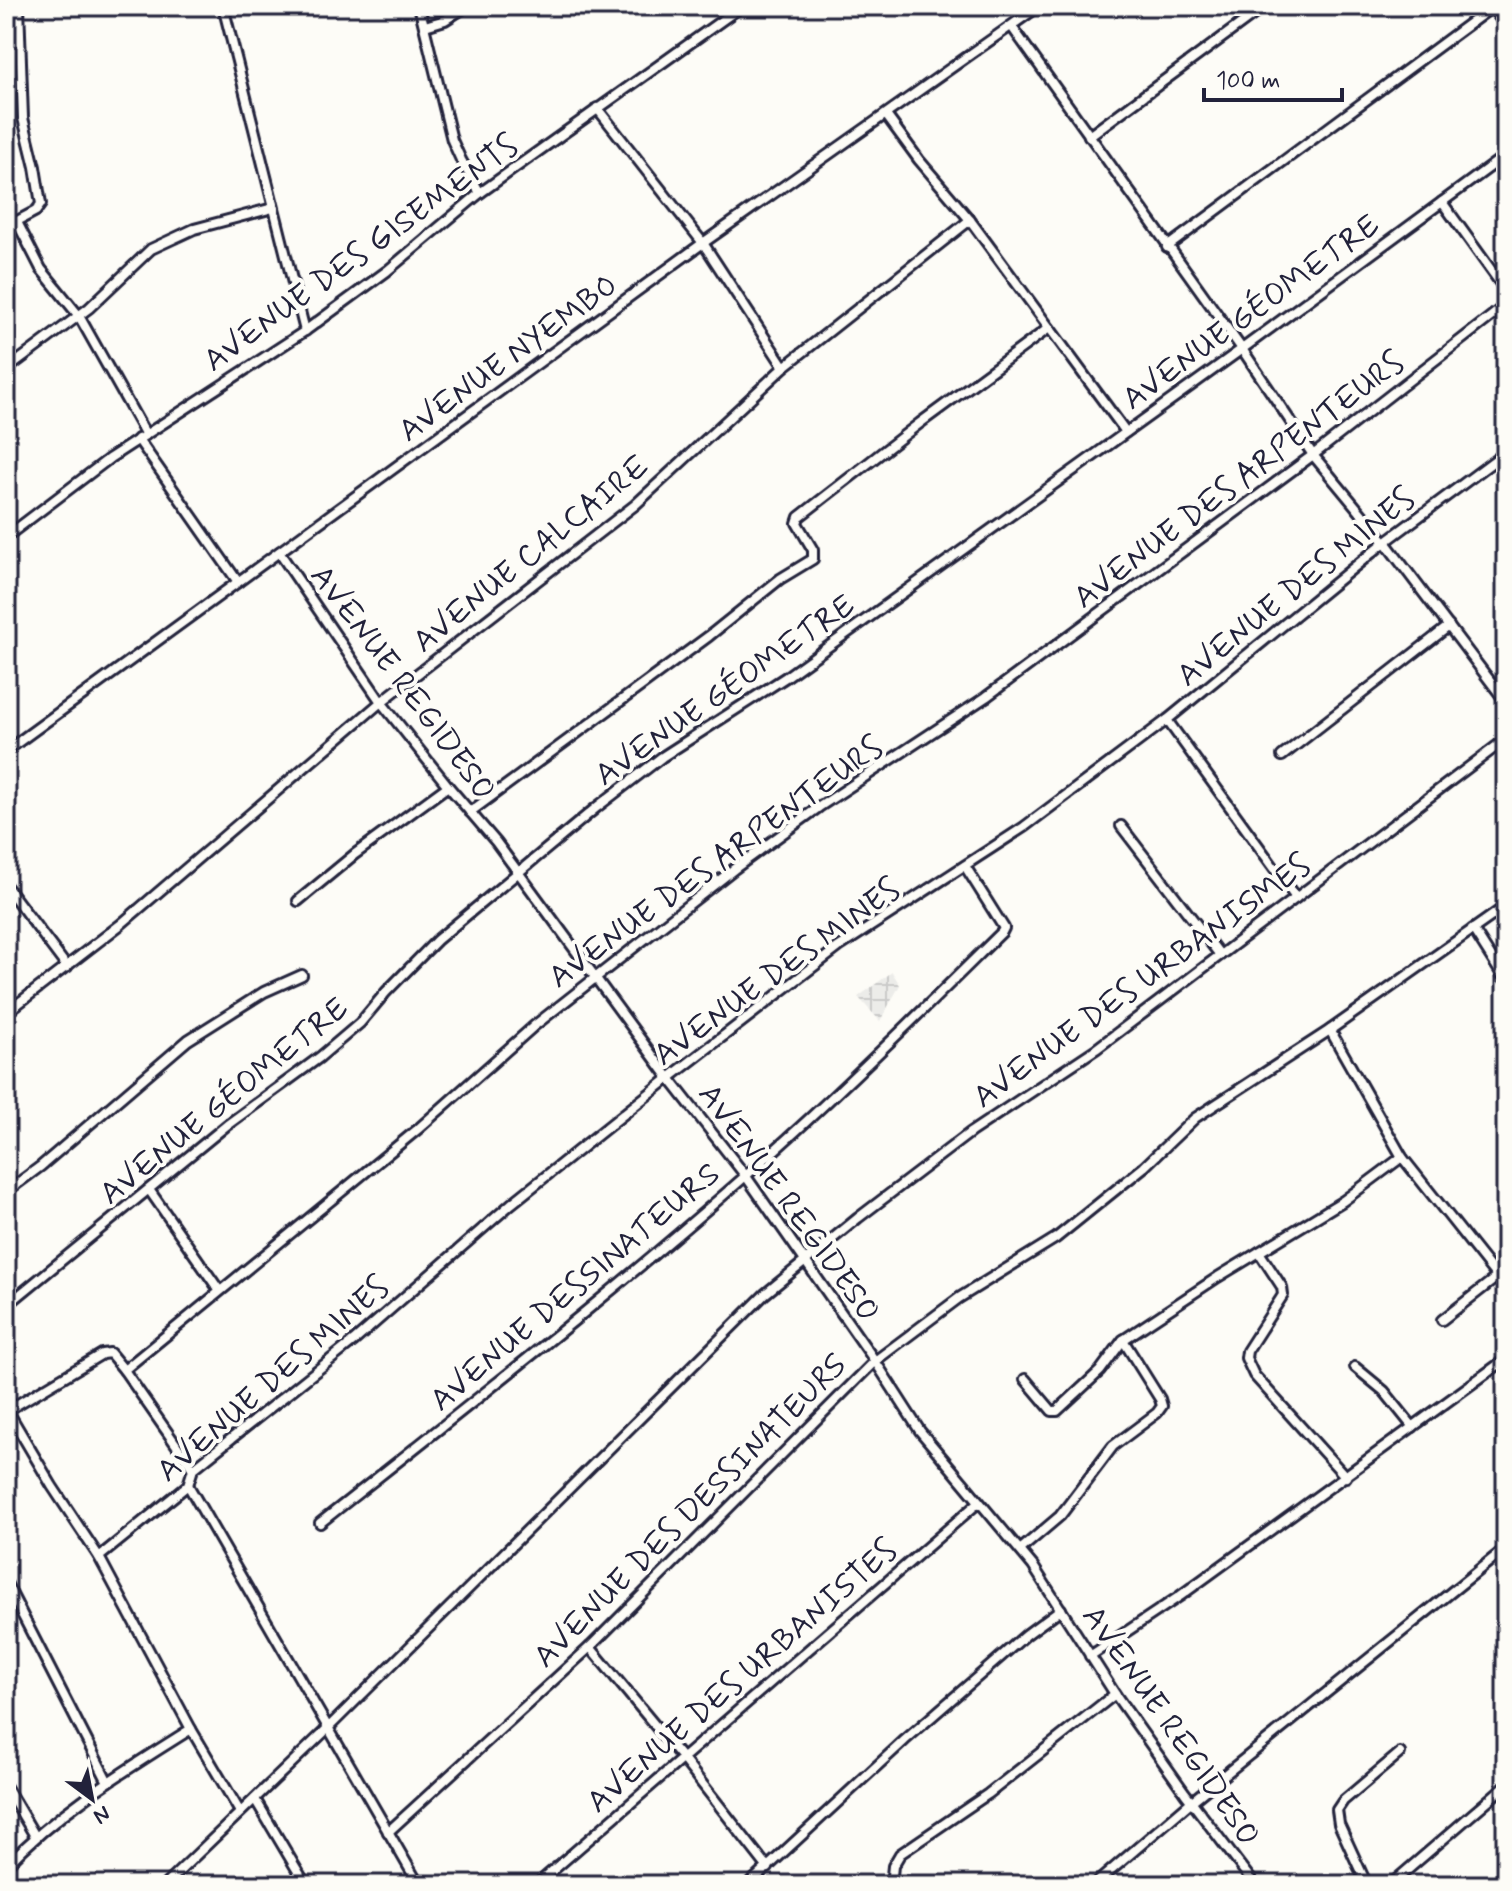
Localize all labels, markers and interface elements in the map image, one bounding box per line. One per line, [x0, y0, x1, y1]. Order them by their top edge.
scale bar [1204, 52, 1342, 102]
text: 100 m [1216, 66, 1280, 97]
street label: AVENUE DES GISEMENTS [195, 125, 527, 382]
street label: AVENUE GÉOMETRE [1114, 205, 1388, 420]
street label: AVENUE NYEMBO [390, 265, 626, 452]
street label: AVENUE DES ARPENTEURS [1065, 342, 1413, 619]
street label: AVENUE CALCAIRE [404, 446, 658, 663]
street label: AVENUE DES MINES [1168, 478, 1424, 697]
street label: AVENUE REGIDESO [300, 557, 505, 809]
street label: AVENUE GÉOMETRE [587, 585, 864, 796]
street label: AVENUE DES ARPENTEURS [540, 727, 892, 998]
street label: AVENUE DES URBANISMES [965, 845, 1320, 1119]
street label: AVENUE DES MINES [645, 869, 909, 1076]
street label: AVENUE GÉOMETRE [91, 988, 357, 1215]
street label: AVENUE REGIDESO [688, 1076, 889, 1331]
street label: AVENUE DESSINATEURS [421, 1154, 729, 1421]
street label: AVENUE DES MINES [148, 1267, 398, 1492]
street label: AVENUE DES DESSINATEURS [524, 1345, 856, 1677]
street label: AVENUE DES URBANISTES [578, 1530, 906, 1823]
street label: AVENUE REGIDESO [1072, 1598, 1269, 1855]
north arrow [52, 1759, 132, 1839]
text: N [88, 1799, 115, 1830]

